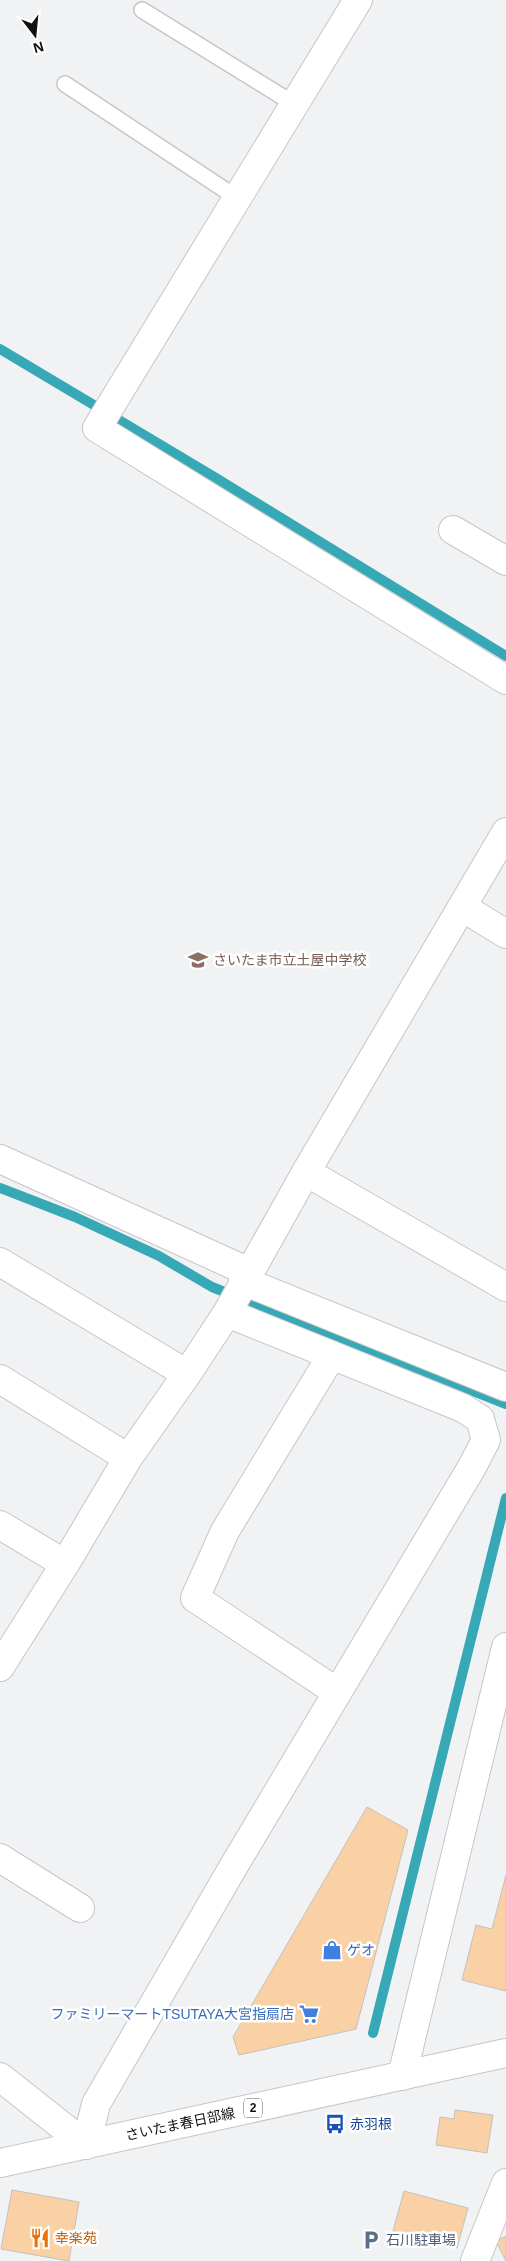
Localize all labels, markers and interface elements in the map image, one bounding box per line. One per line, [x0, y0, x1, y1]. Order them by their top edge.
north arrow [10, 10, 60, 60]
text: N [32, 38, 46, 57]
school or university icon: さいたま市立土屋中学校 [187, 949, 209, 971]
place label: さいたま市立土屋中学校 [213, 952, 367, 968]
shop icon: ゲオ [321, 1939, 343, 1961]
place label: ゲオ [347, 1942, 375, 1958]
supermarket icon: ファミリーマートTSUTAYA大宮指扇店 [298, 2003, 320, 2025]
place label: ファミリーマートTSUTAYA大宮指扇店 [51, 2006, 294, 2022]
road number: 2 [244, 2098, 262, 2118]
street label: さいたま春日部線 [124, 2105, 236, 2143]
bus stop icon: 赤羽根 [324, 2113, 346, 2135]
place label: 赤羽根 [350, 2116, 392, 2132]
restaurant icon: 幸楽苑 [29, 2227, 51, 2249]
parking icon: 石川駐車場 [360, 2229, 382, 2251]
place label: 幸楽苑 [55, 2230, 97, 2246]
place label: 石川駐車場 [386, 2232, 456, 2248]

